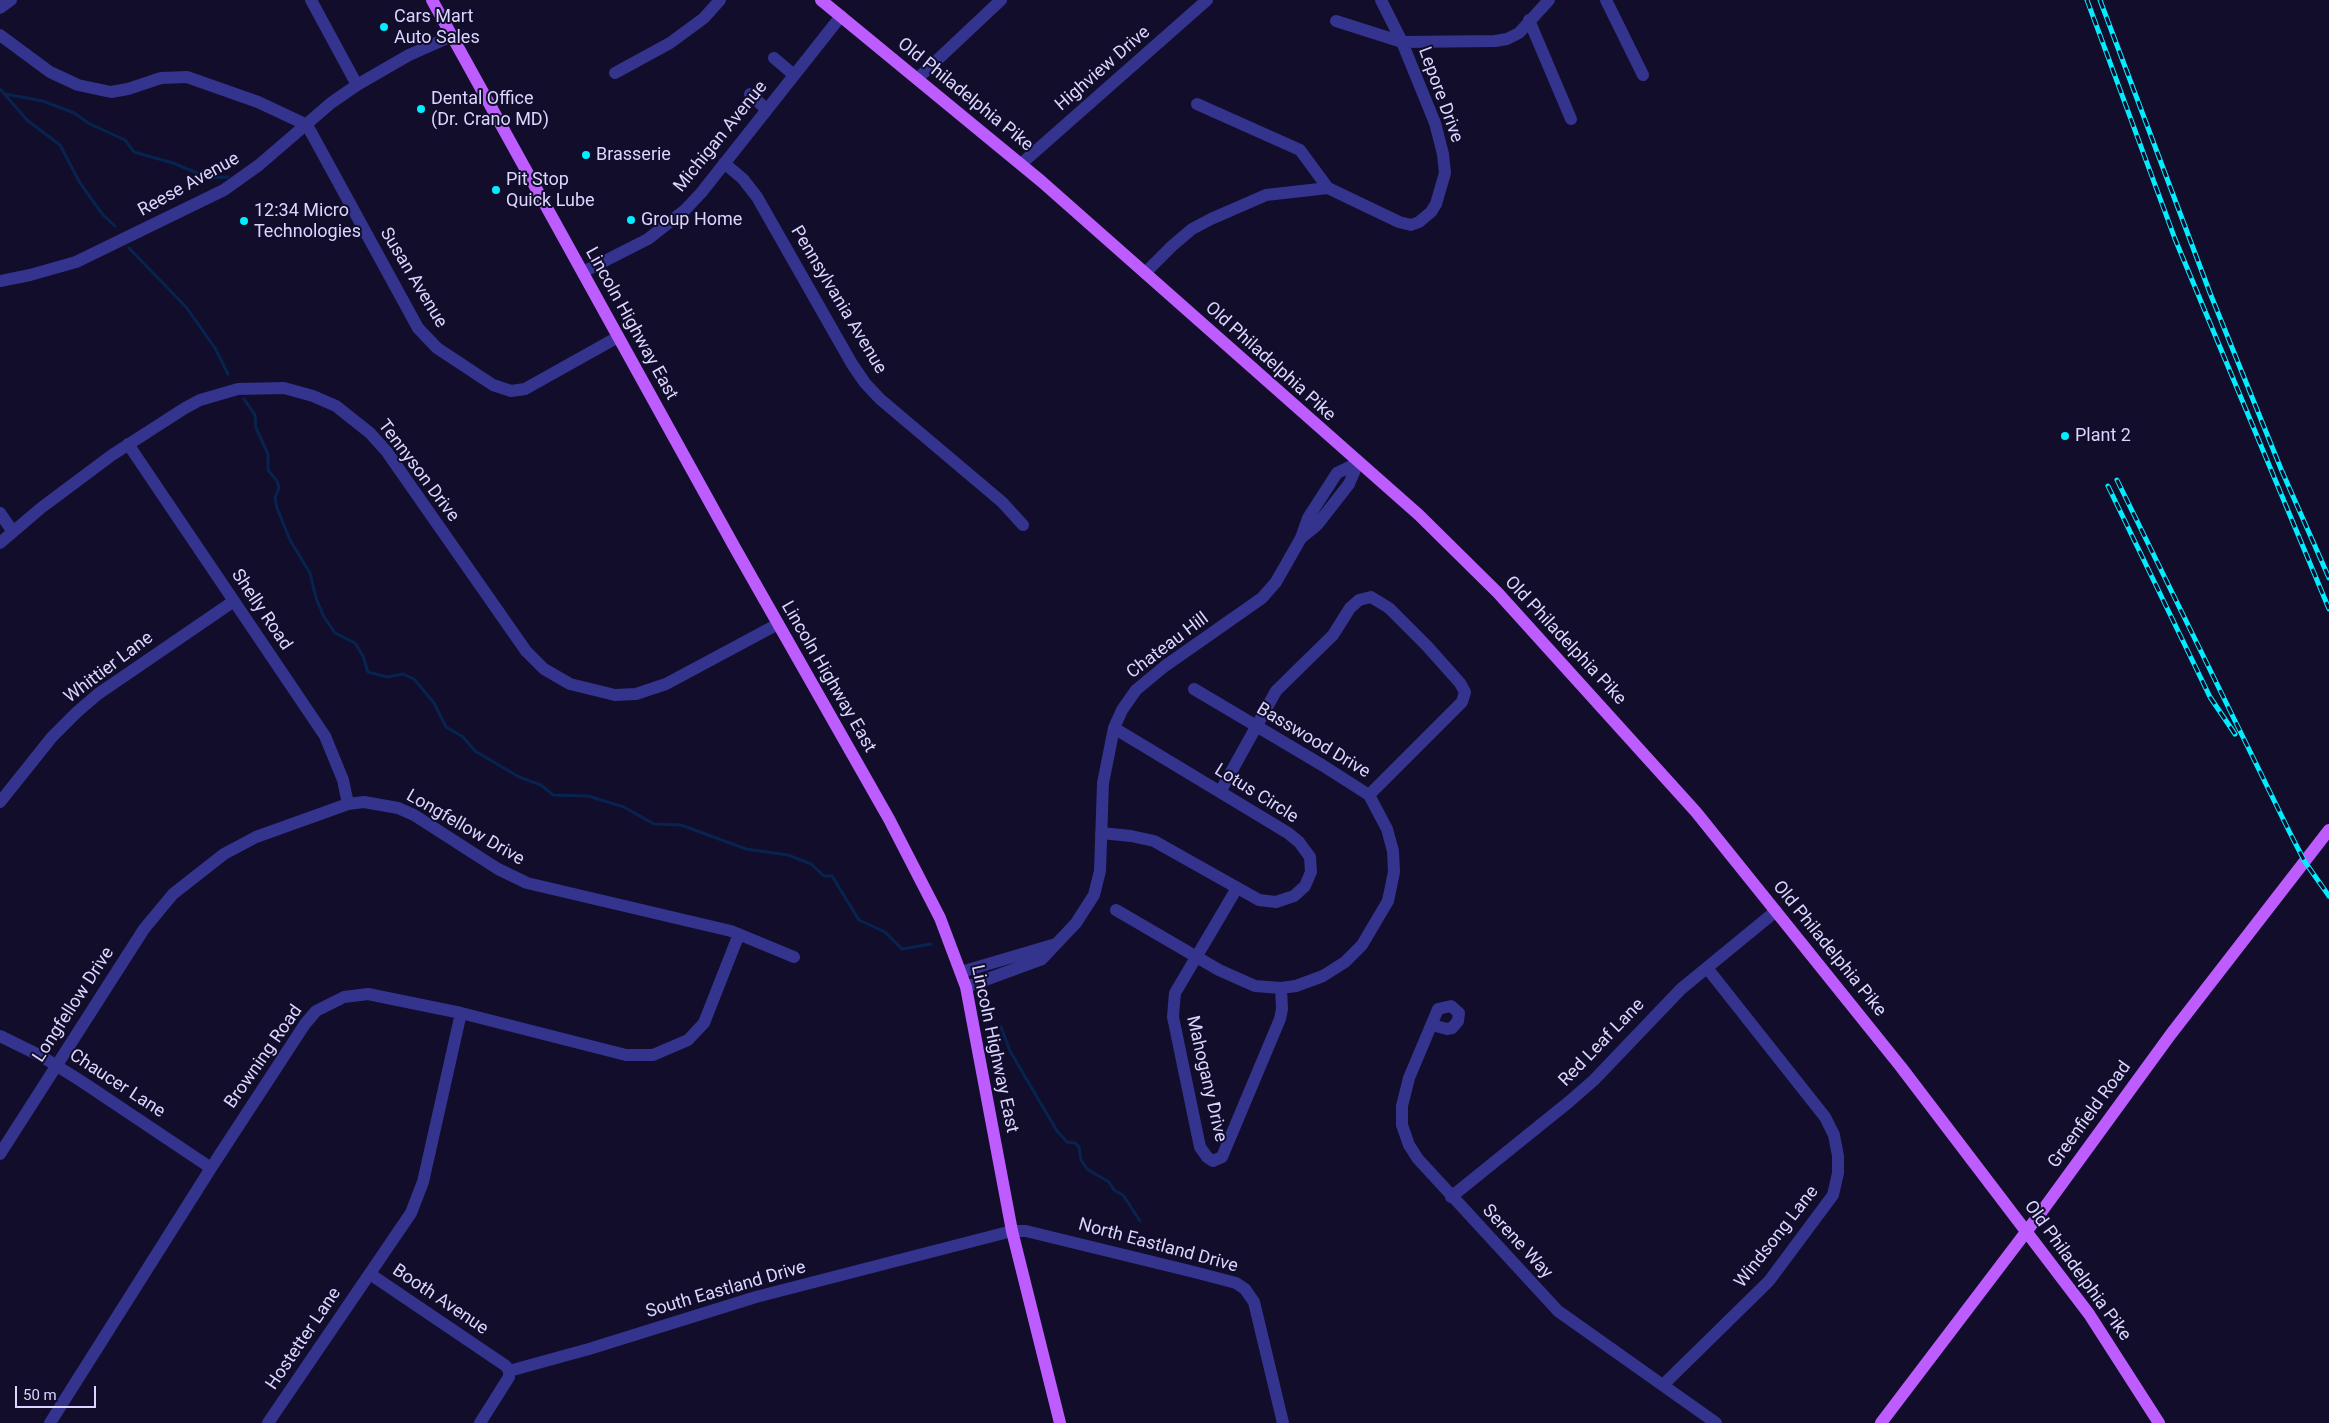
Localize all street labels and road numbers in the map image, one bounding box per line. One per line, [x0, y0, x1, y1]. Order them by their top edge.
street label: Highview Drive [1051, 22, 1155, 116]
street label: Old Philadelphia Pike [893, 34, 1037, 156]
street label: Lepore Drive [1413, 44, 1467, 146]
street label: Michigan Avenue [670, 77, 772, 197]
street label: Reese Avenue [135, 148, 243, 222]
street label: Pennsylvania Avenue [785, 222, 891, 378]
street label: Susan Avenue [375, 224, 451, 332]
street label: Lincoln Highway East [580, 244, 682, 404]
street label: Old Philadelphia Pike [1200, 298, 1340, 426]
street label: Tennyson Drive [373, 416, 463, 526]
street label: Shelly Road [226, 565, 296, 655]
street label: Old Philadelphia Pike [1500, 572, 1630, 710]
street label: Lincoln Highway East [776, 598, 880, 756]
street label: Chateau Hill [1123, 608, 1213, 684]
street label: Whittier Lane [60, 628, 158, 708]
street label: Basswood Drive [1252, 699, 1374, 783]
street label: Lotus Circle [1210, 760, 1302, 828]
street label: Longfellow Drive [402, 785, 528, 871]
street label: Old Philadelphia Pike [1768, 877, 1890, 1021]
street label: Longfellow Drive [29, 943, 119, 1067]
street label: Lincoln Highway East [966, 963, 1022, 1135]
street label: Red Leaf Lane [1555, 995, 1649, 1091]
street label: Browning Road [220, 1001, 308, 1113]
street label: Mahogany Drive [1181, 1014, 1231, 1144]
street label: Chaucer Lane [65, 1045, 169, 1123]
street label: Greenfield Road [2044, 1057, 2136, 1173]
street label: Windsong Lane [1730, 1182, 1824, 1292]
street label: Old Philadelphia Pike [2019, 1197, 2135, 1345]
street label: Serene Way [1477, 1200, 1557, 1284]
street label: North Eastland Drive [1076, 1214, 1240, 1278]
street label: South Eastland Drive [643, 1257, 809, 1323]
street label: Booth Avenue [388, 1260, 492, 1340]
street label: Hostetter Lane [262, 1284, 346, 1394]

